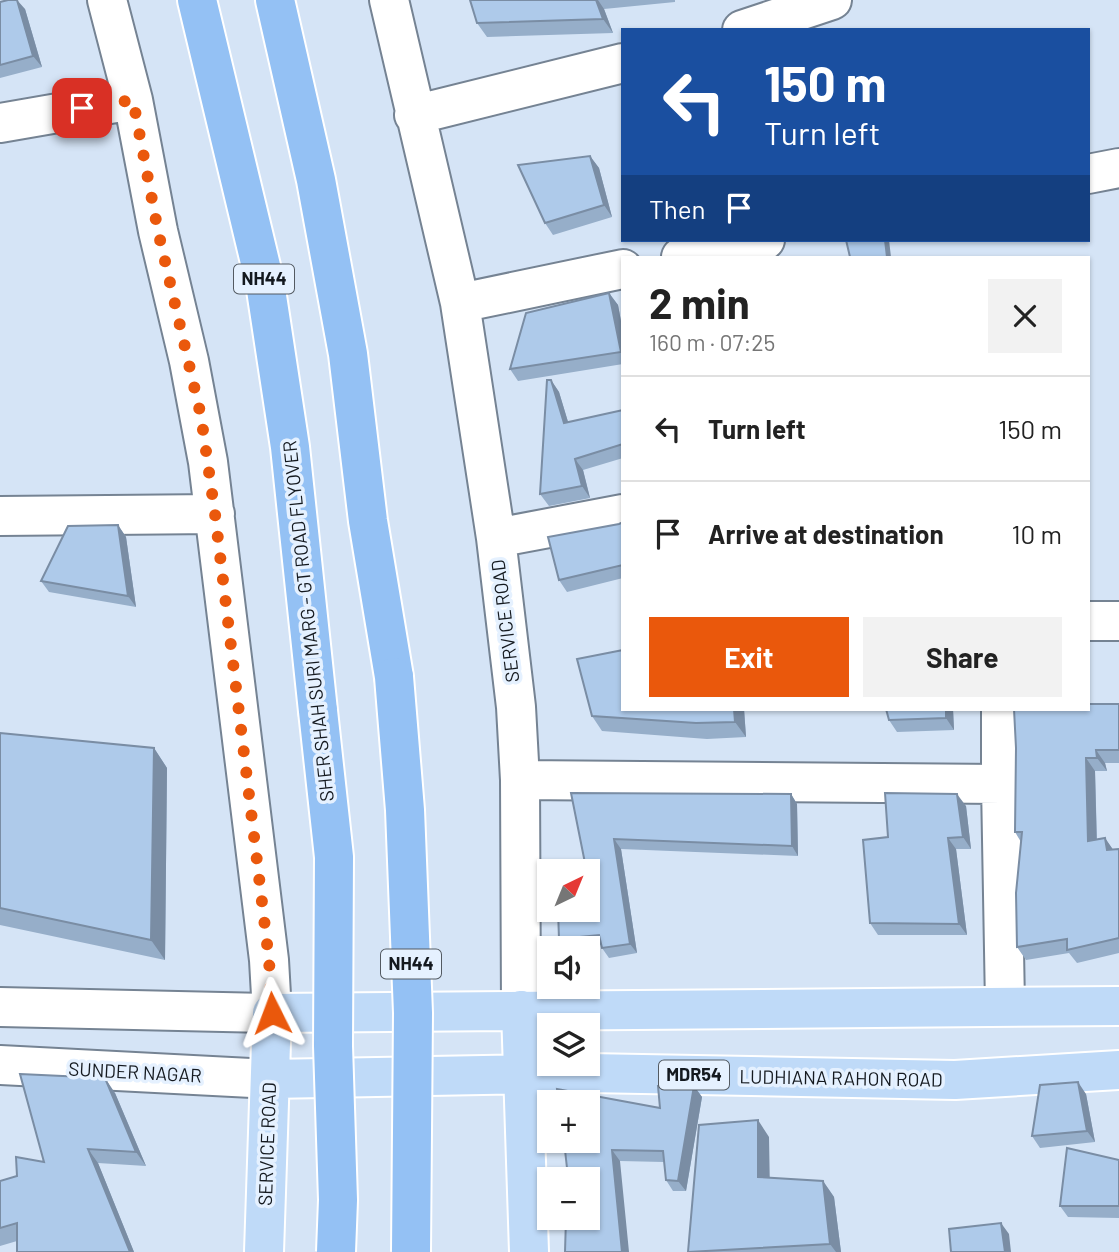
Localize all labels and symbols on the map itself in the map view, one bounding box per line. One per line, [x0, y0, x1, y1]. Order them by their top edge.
pin [52, 78, 112, 138]
road number: NH44 [234, 264, 294, 293]
street label: SHER SHAH SURI MARG - GT ROAD FLYOVER [277, 439, 338, 803]
street label: SERVICE ROAD [486, 558, 523, 684]
north arrow [537, 859, 600, 922]
road number: NH44 [381, 950, 441, 979]
position arrow [235, 976, 309, 1050]
street label: SUNDER NAGAR [68, 1057, 202, 1086]
road number: MDR54 [659, 1060, 729, 1090]
street label: LUDHIANA RAHON ROAD [739, 1064, 943, 1091]
street label: SERVICE ROAD [253, 1082, 280, 1206]

